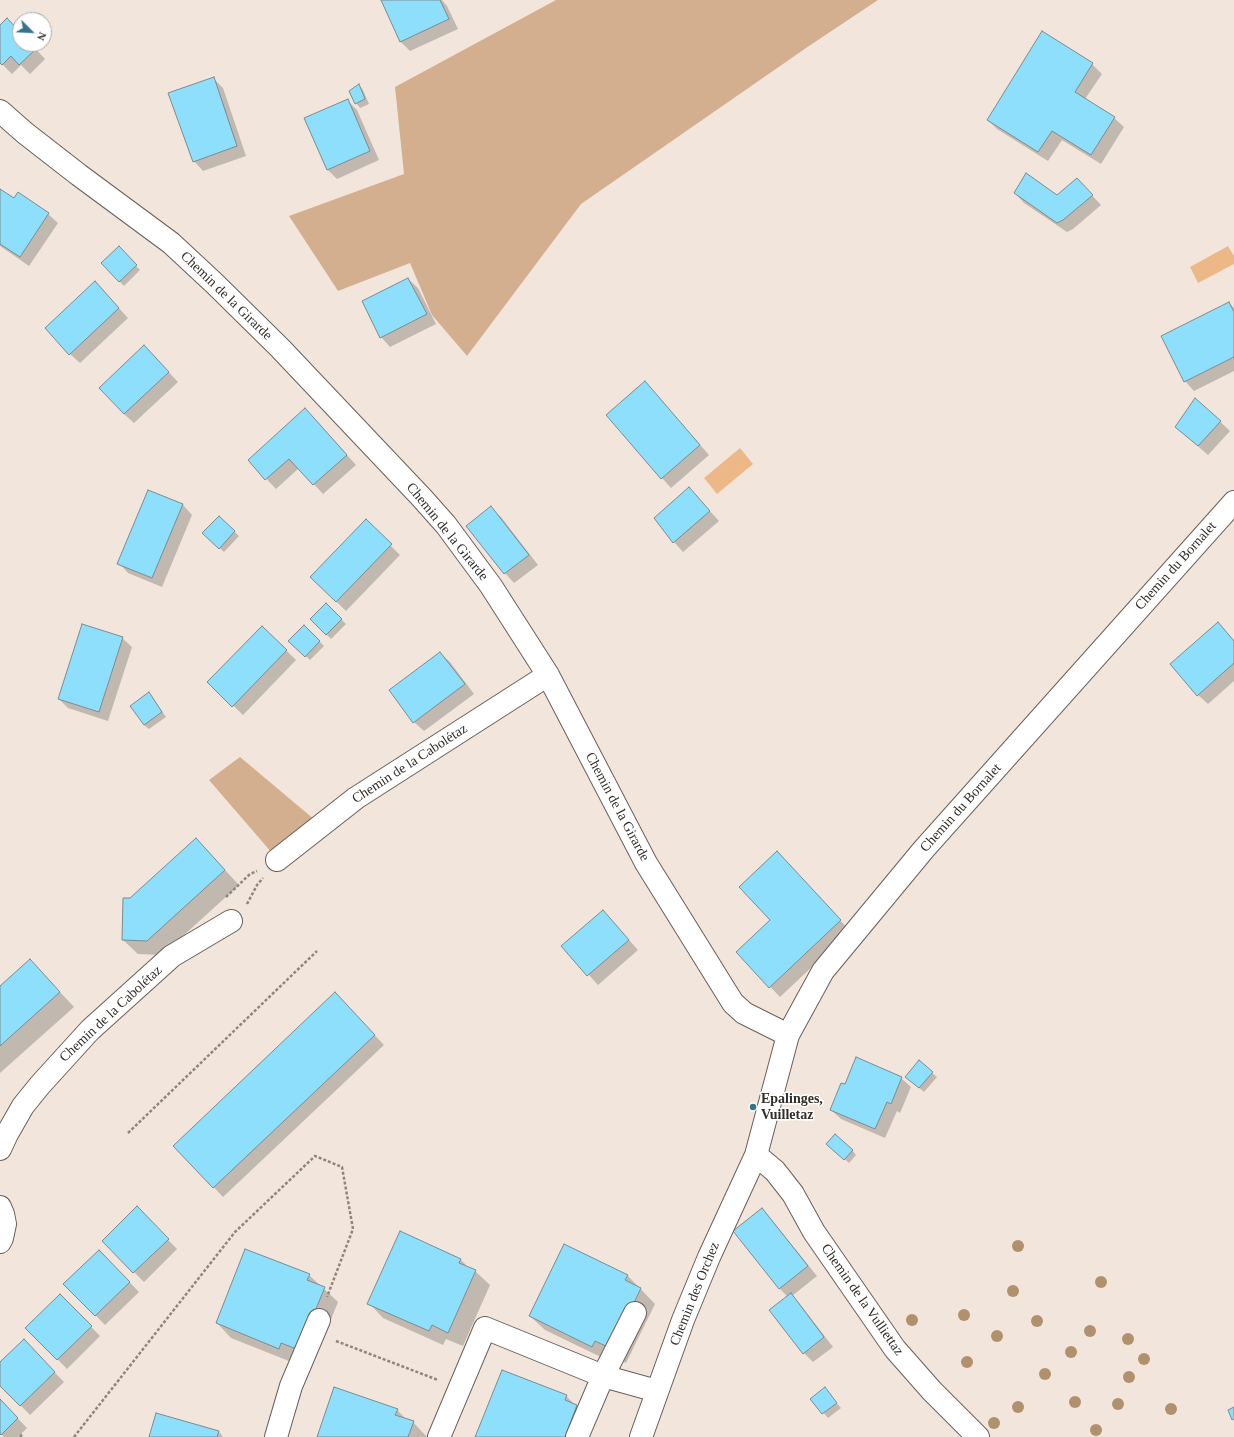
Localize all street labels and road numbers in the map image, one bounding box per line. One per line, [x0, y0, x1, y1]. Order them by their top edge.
street label: Chemin de la Girarde [177, 248, 275, 344]
street label: Chemin de la Girarde [402, 480, 492, 584]
street label: Chemin du Bornalet [1132, 518, 1220, 614]
street label: Chemin de la Cabolétaz [349, 720, 471, 808]
street label: Chemin de la Girarde [581, 750, 653, 864]
street label: Chemin du Bornalet [917, 760, 1005, 856]
street label: Chemin de la Cabolétaz [56, 962, 166, 1066]
street label: Chemin des Orchez [667, 1240, 723, 1348]
street label: Chemin de la Vulliettaz [817, 1241, 907, 1359]

